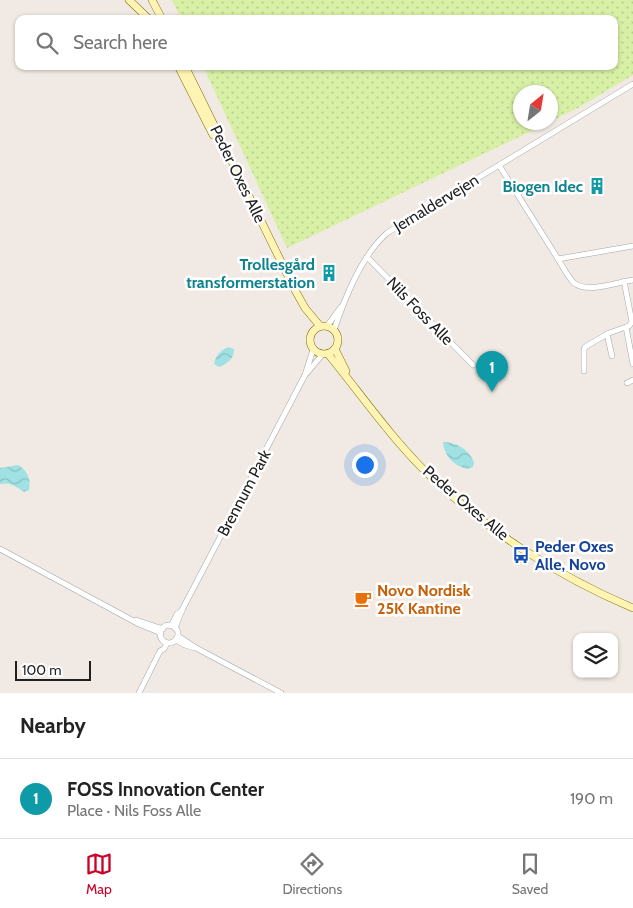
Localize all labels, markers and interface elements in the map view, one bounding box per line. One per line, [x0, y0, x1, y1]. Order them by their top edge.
search box [15, 15, 618, 70]
icon: search [33, 29, 61, 57]
text: Search here [73, 31, 167, 54]
north arrow [513, 85, 558, 130]
street label: Peder Oxes Alle [206, 122, 270, 226]
street label: Jernaldervejen [389, 170, 482, 236]
building icon: Biogen Idec [587, 176, 607, 196]
place label: Biogen Idec [503, 177, 583, 196]
place label: Trollesgård transformerstation [186, 255, 315, 292]
building icon: Trollesgård transformerstation [319, 263, 339, 283]
street label: Nils Foss Alle [383, 273, 457, 349]
pin: 1 [476, 351, 508, 392]
street label: Brennum Park [213, 446, 275, 540]
your location [352, 452, 378, 478]
street label: Peder Oxes Alle [419, 462, 513, 544]
place label: Peder Oxes Alle, Novo [535, 537, 614, 574]
bus stop icon: Peder Oxes Alle, Novo [511, 545, 531, 565]
place label: Novo Nordisk 25K Kantine [377, 581, 471, 618]
cafe icon: Novo Nordisk 25K Kantine [353, 589, 373, 609]
map controls [573, 633, 618, 678]
button: layers [573, 633, 618, 678]
scale bar [15, 658, 91, 681]
text: 100 m [22, 661, 62, 679]
text: Nearby [20, 713, 86, 738]
text: FOSS Innovation Center [67, 778, 264, 801]
text: 1 [33, 789, 39, 808]
text: 190 m [570, 789, 613, 808]
text: Place · Nils Foss Alle [67, 801, 201, 820]
tab: Map [85, 850, 113, 898]
tab: Directions [282, 850, 342, 898]
tab: Saved [512, 850, 548, 898]

